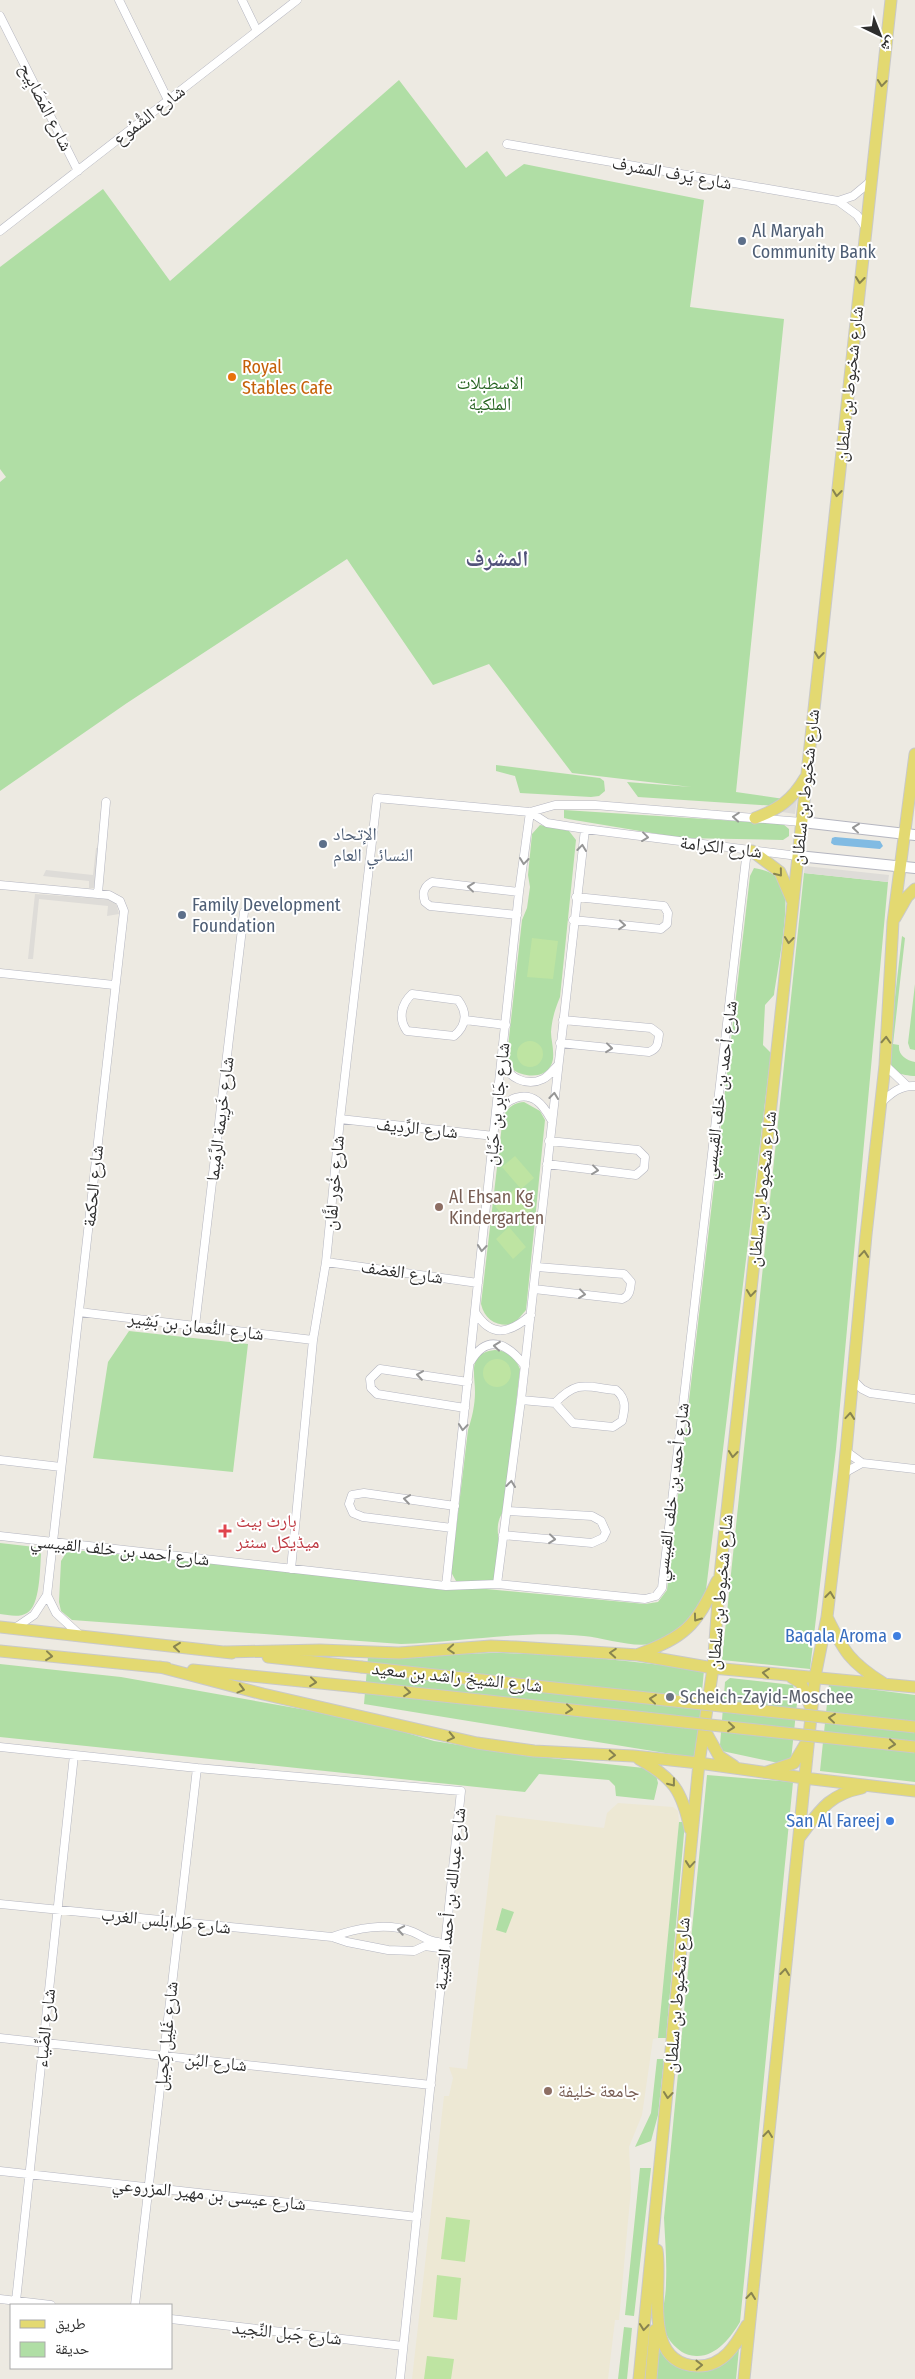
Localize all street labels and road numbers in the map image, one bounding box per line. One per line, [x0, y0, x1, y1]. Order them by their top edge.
street label: شارع المَصَابِيح [13, 59, 78, 155]
street label: شارع الشُّمُوع [109, 80, 189, 150]
street label: شارع يَرف المشرف [610, 152, 734, 194]
street label: شارع شخبوط بن سلطان [830, 305, 868, 463]
street label: شارع شخبوط بن سلطان [786, 708, 824, 866]
street label: شارع الكرامة [679, 831, 763, 863]
street label: شارع أحمد بن خلف القبيسي [698, 999, 745, 1181]
street label: شارع جَابِر بن حَيَّان [480, 1041, 516, 1167]
street label: شارع خَرِيمة الرِّمَيما [201, 1056, 240, 1183]
street label: شارع شخبوط بن سلطان [743, 1110, 781, 1268]
street label: شارع الرَّدِيف [375, 1113, 459, 1143]
street label: شارع خُور لفَّان [319, 1135, 349, 1231]
street label: شارع الحكمة [78, 1144, 108, 1228]
street label: شارع الغضف [360, 1255, 444, 1289]
street label: شارع النُّعمان بن بَشِير [126, 1307, 265, 1345]
street label: شارع أحمد بن خلف القبيسي [650, 1401, 697, 1583]
street label: شارع شخبوط بن سلطان [702, 1513, 738, 1671]
street label: شارع أحمد بن خلف القبيسي [29, 1530, 211, 1574]
street label: شارع الشيخ راشد بن سعيد [371, 1657, 543, 1698]
street label: شارع عبدالله بن أحمد العتيبة [429, 1806, 471, 1992]
street label: شارع طَرابلُس الغرب [100, 1903, 232, 1939]
street label: شارع شخبوط بن سلطان [659, 1916, 695, 2074]
street label: شارع غَلِيل كِحِيل [149, 1980, 183, 2092]
street label: شارع الضِّياء [30, 1987, 60, 2069]
street label: شارع البُن [184, 2048, 248, 2076]
street label: شارع عيسى بن مهير المزروعي [111, 2173, 307, 2219]
street label: شارع جَبل النِّجيد [231, 2316, 343, 2350]

